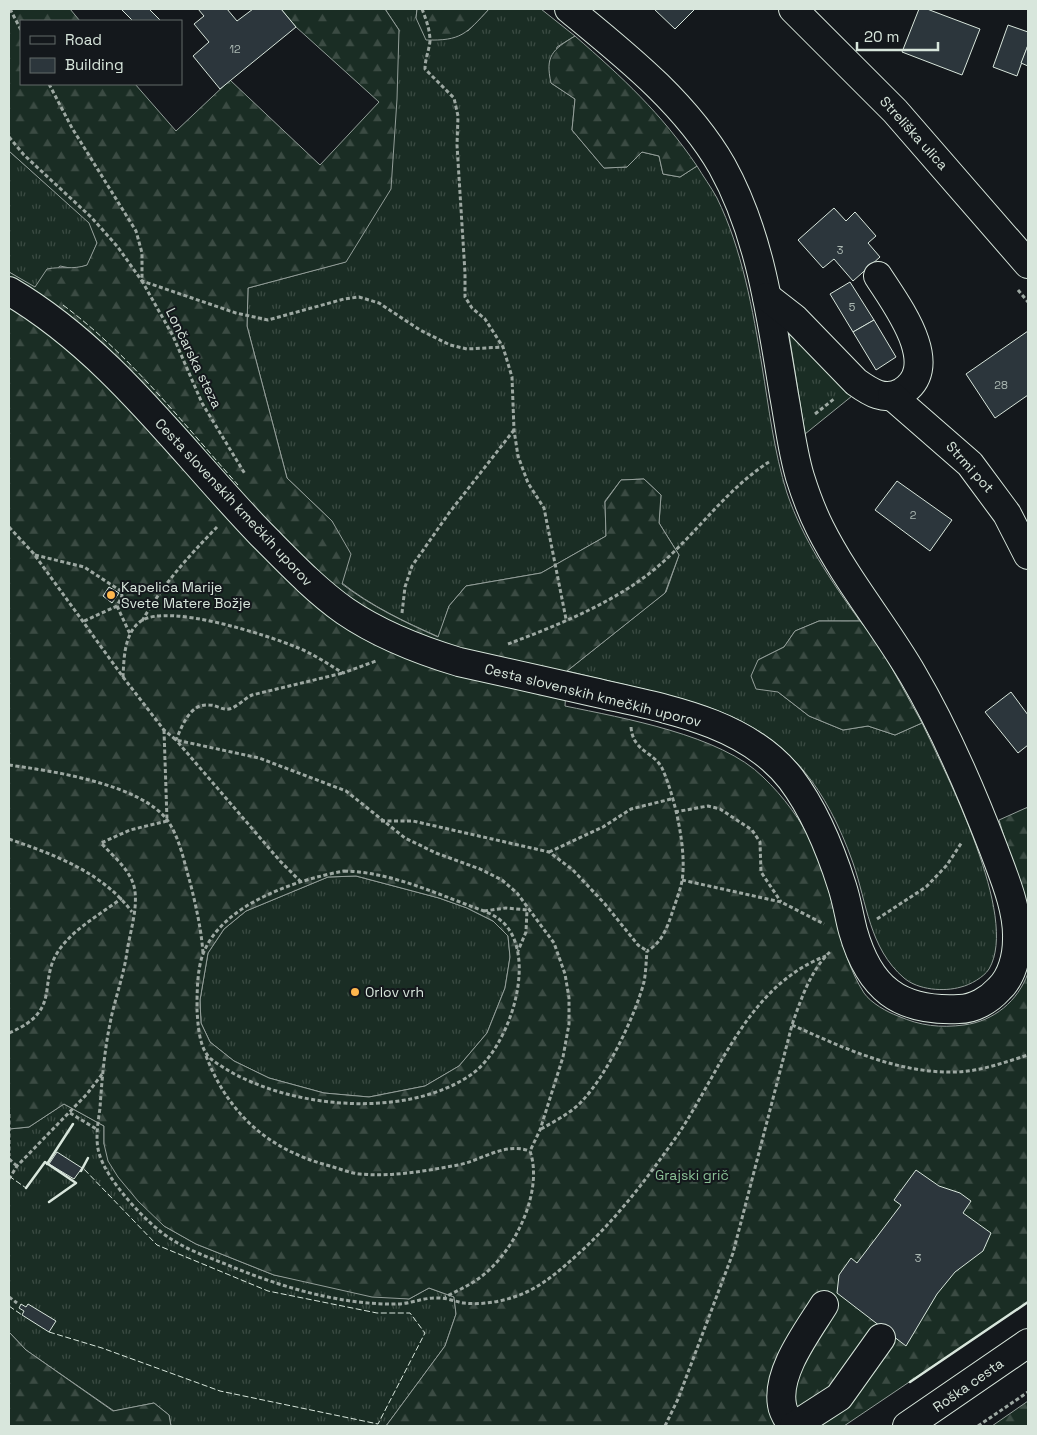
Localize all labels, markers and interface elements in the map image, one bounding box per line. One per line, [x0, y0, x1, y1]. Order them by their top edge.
legend [20, 20, 182, 85]
scale bar [857, 20, 938, 52]
text: 20 m [864, 27, 899, 46]
text: Road [65, 30, 102, 49]
house number: 12 [229, 42, 241, 56]
text: Building [65, 55, 124, 74]
street label: Streliška ulica [876, 92, 952, 174]
house number: 3 [837, 243, 844, 257]
house number: 5 [849, 300, 856, 314]
street label: Lončarska steza [162, 305, 226, 411]
house number: 28 [994, 378, 1008, 392]
street label: Cesta slovenskih kmečkih uporov [151, 414, 317, 590]
street label: Strmi pot [942, 437, 998, 497]
house number: 2 [910, 508, 917, 522]
place label: Kapelica Marije Svete Matere Božje [121, 578, 251, 612]
marker: Kapelica Marije Svete Matere Božje [105, 589, 117, 601]
street label: Cesta slovenskih kmečkih uporov [483, 659, 704, 731]
place label: Orlov vrh [365, 983, 424, 1001]
marker: Orlov vrh [349, 986, 361, 998]
park label: Grajski grič [655, 1166, 729, 1184]
house number: 3 [915, 1251, 922, 1265]
street label: Roška cesta [929, 1354, 1007, 1416]

